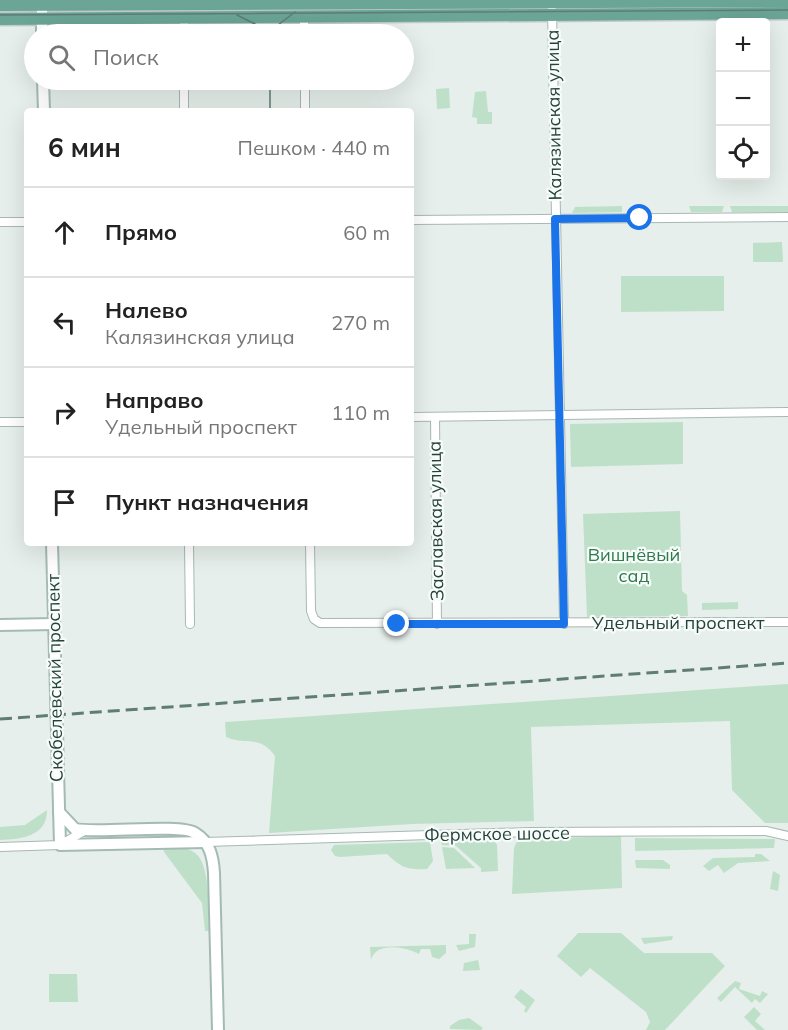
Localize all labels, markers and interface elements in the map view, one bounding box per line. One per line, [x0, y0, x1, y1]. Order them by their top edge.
map controls [716, 18, 770, 180]
button: + [716, 18, 770, 72]
search box [24, 24, 414, 90]
street label: Калязинская улица [541, 29, 566, 201]
icon: search [45, 41, 78, 74]
text: Поиск [93, 43, 159, 71]
button: − [716, 72, 770, 126]
button: locate [716, 126, 770, 180]
text: 6 мин [48, 131, 121, 164]
text: Пешком · 440 m [238, 135, 390, 160]
route start [626, 204, 652, 230]
icon: ahead [48, 216, 81, 249]
text: Прямо [105, 218, 177, 246]
text: 60 m [343, 220, 390, 245]
text: Налево [105, 296, 188, 324]
icon: left [48, 306, 81, 339]
text: 270 m [331, 310, 390, 335]
text: Калязинская улица [105, 324, 295, 349]
text: Направо [105, 386, 203, 414]
icon: right [48, 396, 81, 429]
text: 110 m [331, 400, 390, 425]
text: Удельный проспект [105, 414, 297, 439]
street label: Заславская улица [423, 441, 448, 601]
icon: arrive [48, 486, 81, 519]
text: Пункт назначения [105, 488, 309, 516]
park label: Вишнёвый сад [588, 543, 680, 587]
street label: Скобелевский проспект [41, 573, 68, 782]
route end [383, 610, 409, 636]
street label: Удельный проспект [591, 611, 765, 634]
street label: Фермское шоссе [424, 821, 570, 846]

